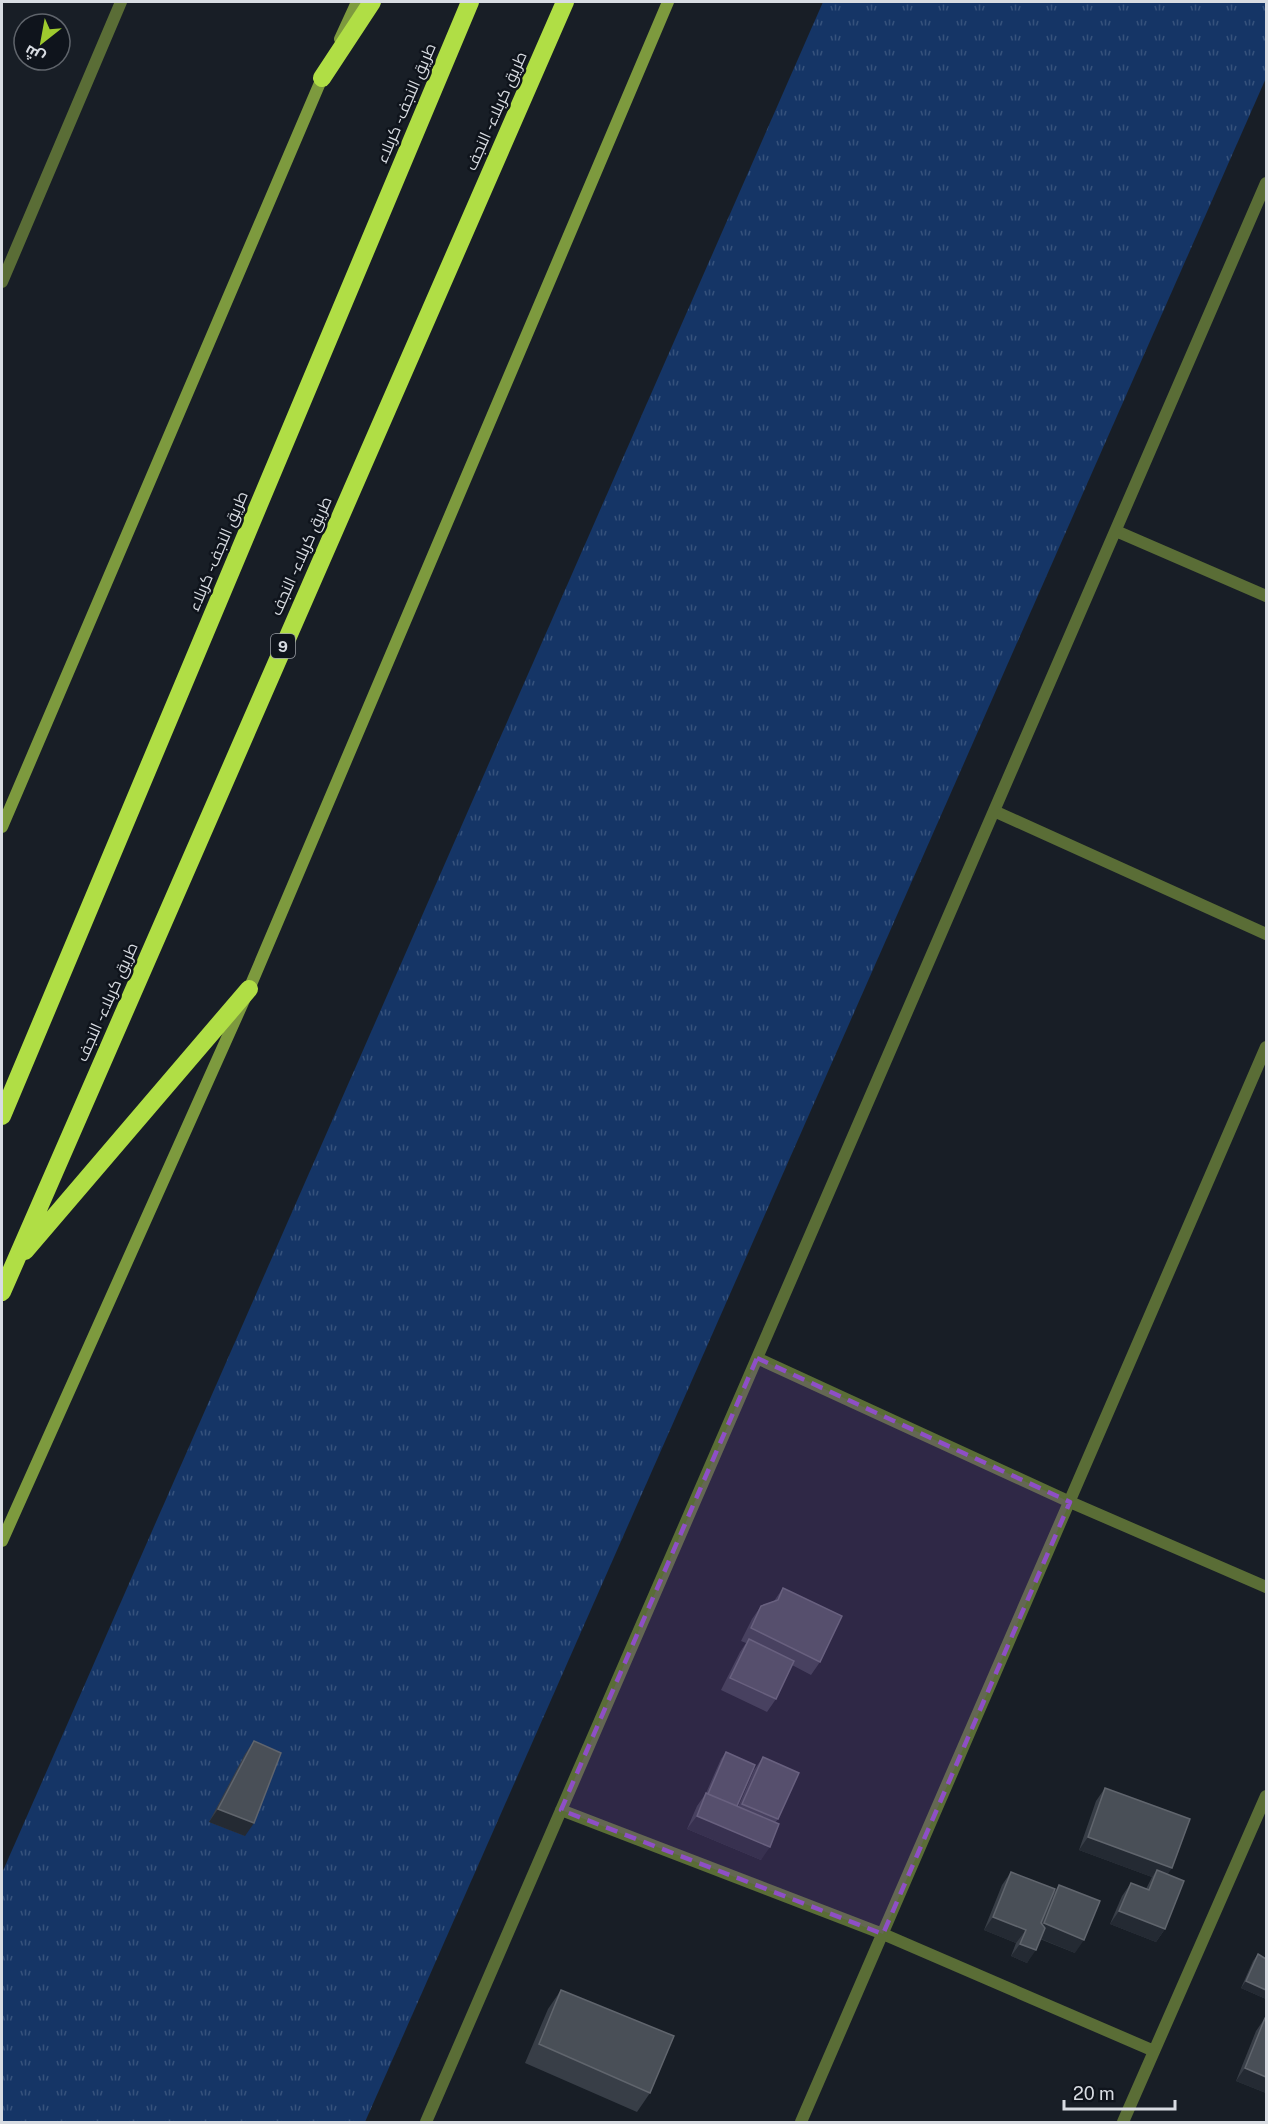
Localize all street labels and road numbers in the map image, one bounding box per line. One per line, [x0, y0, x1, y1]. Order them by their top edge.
street label: طريق النجف - کربلاء [372, 40, 441, 166]
street label: طريق کربلاء - النجف [461, 49, 532, 174]
street label: طريق النجف - کربلاء [184, 488, 253, 614]
street label: طريق کربلاء - النجف [266, 494, 337, 619]
road number: 9 [271, 634, 295, 658]
street label: طريق کربلاء - النجف [72, 940, 143, 1065]

